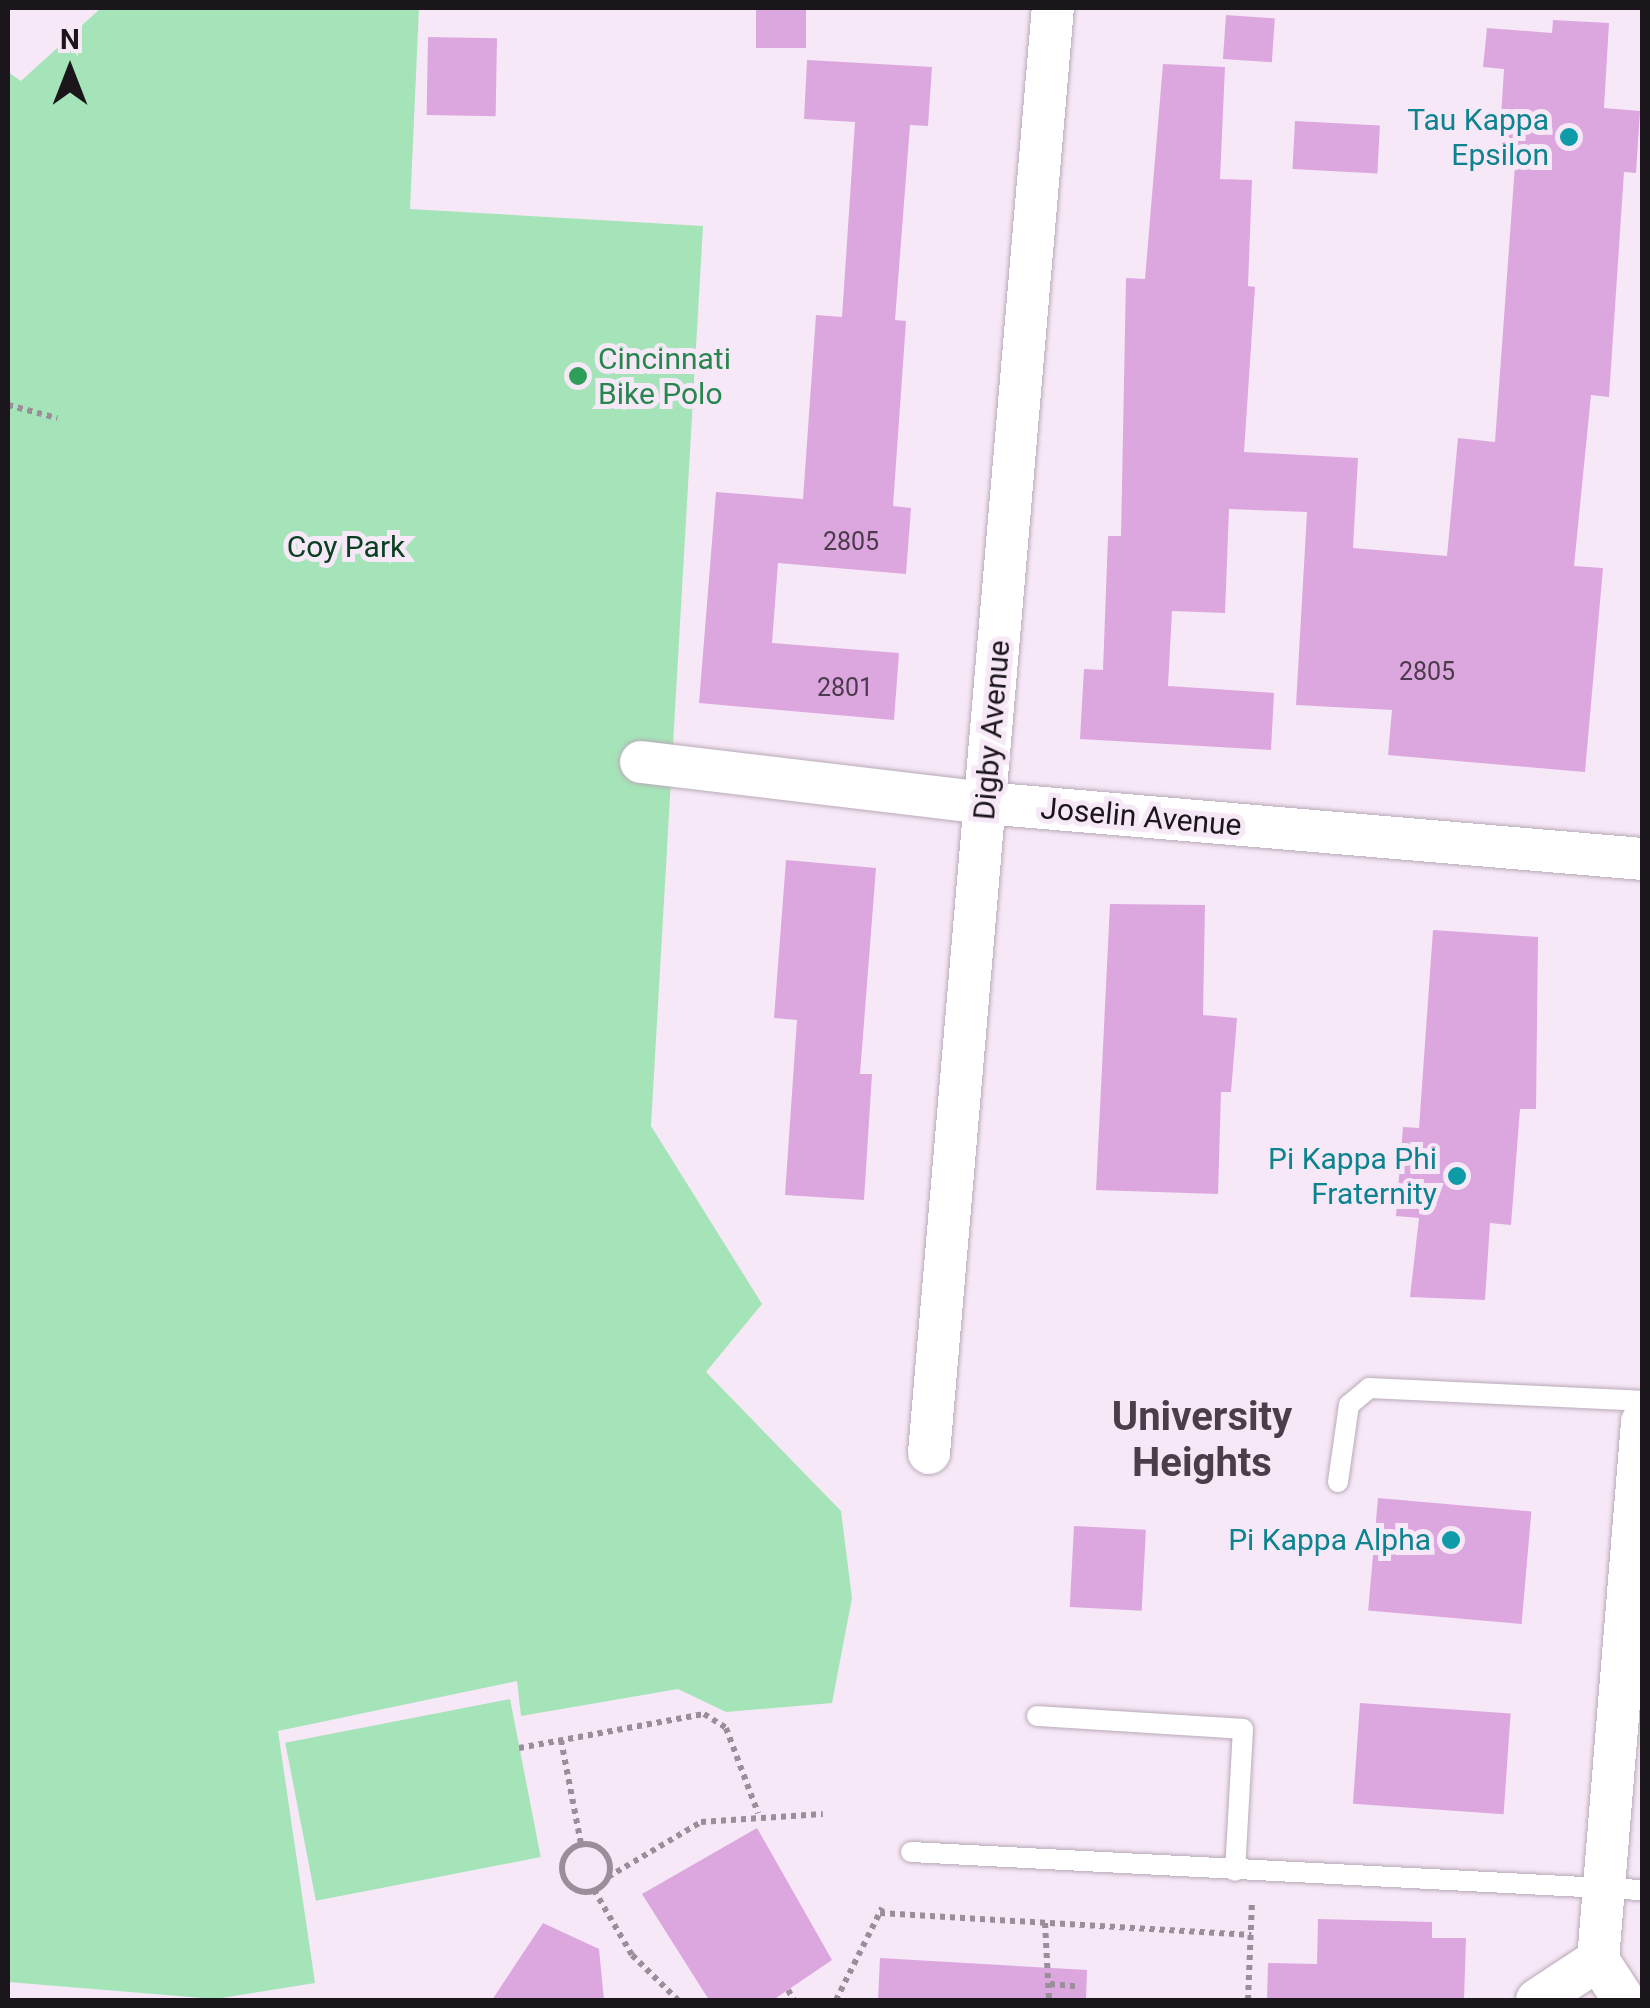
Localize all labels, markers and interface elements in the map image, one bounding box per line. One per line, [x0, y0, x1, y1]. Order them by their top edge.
north arrow [20, 20, 120, 120]
text: N [60, 23, 80, 56]
place label: Tau Kappa Epsilon [1407, 102, 1549, 172]
marker: Tau Kappa Epsilon [1558, 126, 1580, 148]
place label: Cincinnati Bike Polo [598, 341, 731, 412]
marker: Cincinnati Bike Polo [567, 365, 589, 387]
house number: 2805 [823, 527, 879, 557]
park label: Coy Park [287, 529, 405, 565]
street label: Digby Avenue [966, 639, 1018, 821]
house number: 2805 [1399, 657, 1455, 687]
house number: 2801 [817, 673, 873, 703]
street label: Joselin Avenue [1039, 790, 1243, 844]
place label: Pi Kappa Phi Fraternity [1268, 1141, 1437, 1212]
marker: Pi Kappa Phi Fraternity [1446, 1165, 1468, 1187]
district label: University Heights [1112, 1393, 1292, 1487]
place label: Pi Kappa Alpha [1228, 1522, 1431, 1558]
marker: Pi Kappa Alpha [1440, 1529, 1462, 1551]

